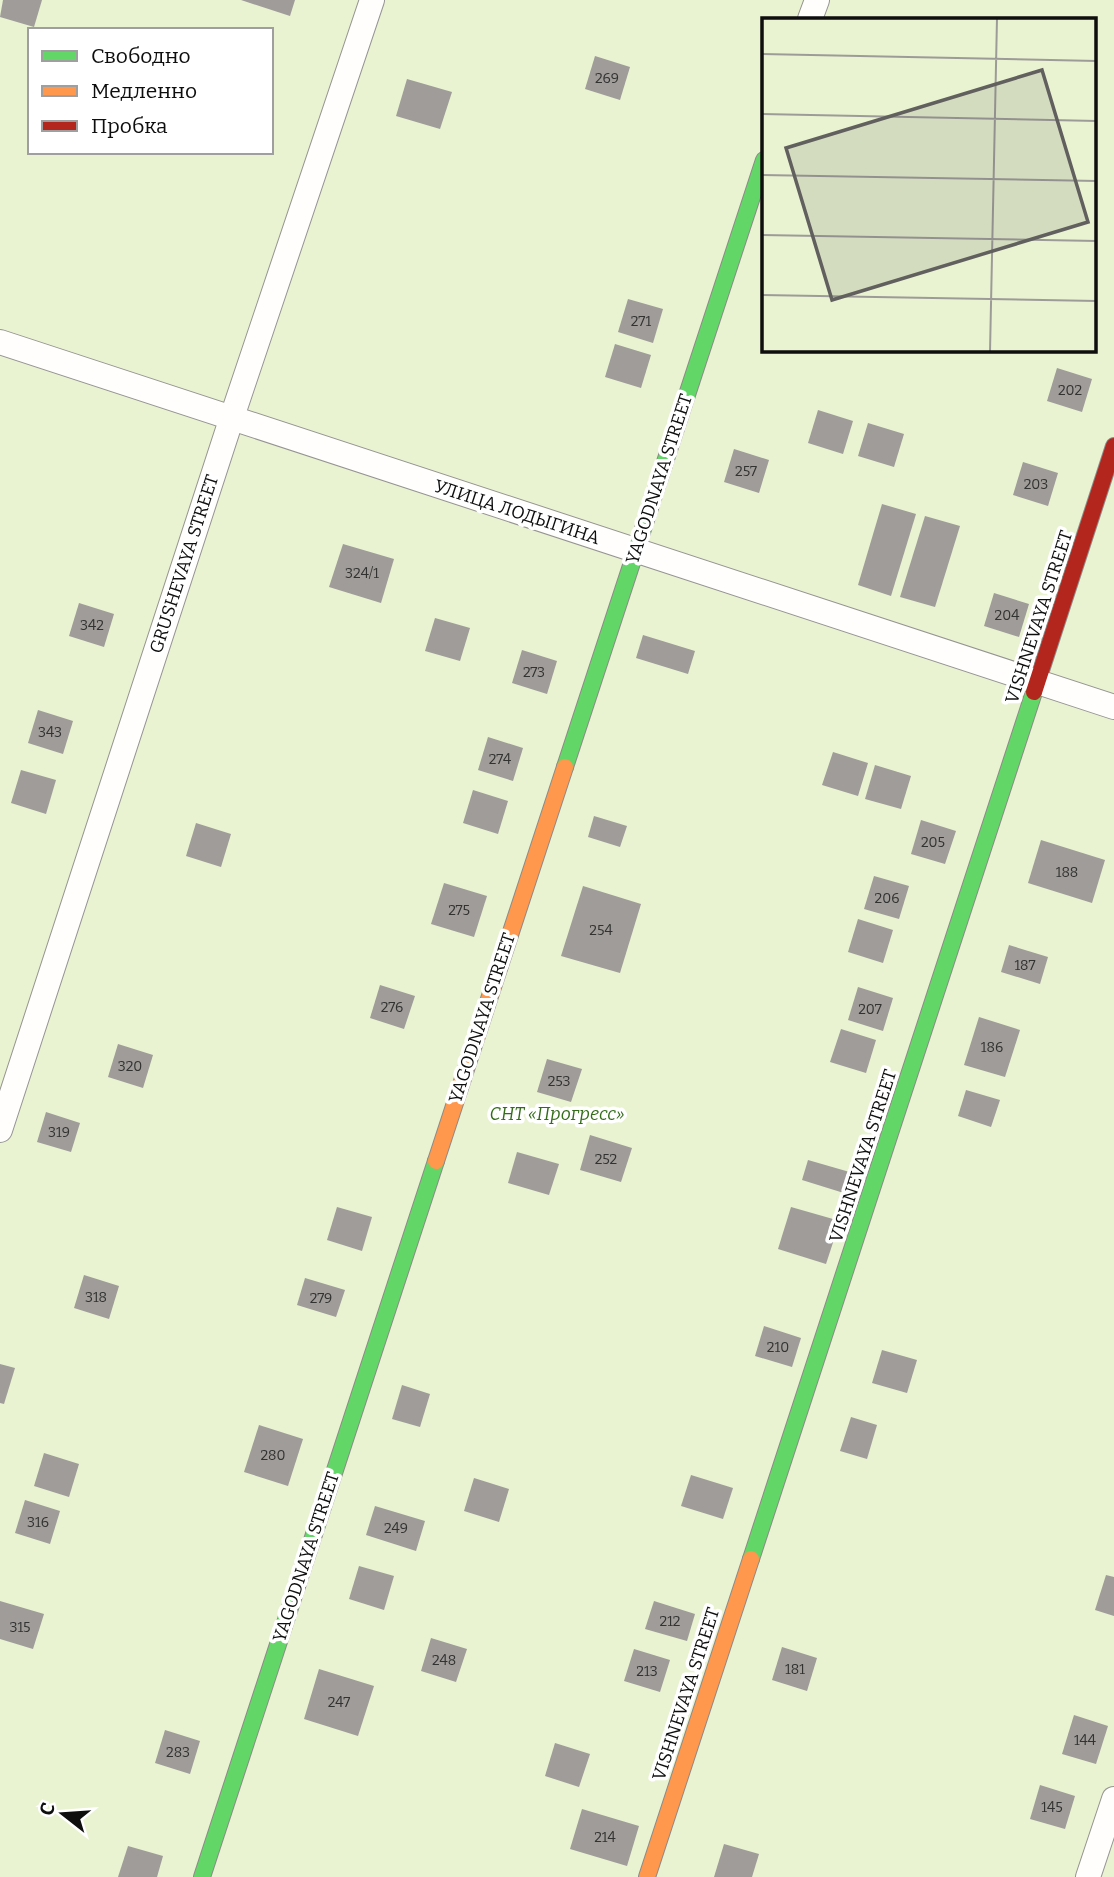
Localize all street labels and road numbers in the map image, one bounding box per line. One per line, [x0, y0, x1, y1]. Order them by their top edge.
street label: YAGODNAYA STREET [621, 391, 697, 567]
street label: GRUSHEVAYA STREET [145, 471, 223, 656]
street label: УЛИЦА ЛОДЫГИНА [431, 475, 603, 549]
street label: VISHNEVAYA STREET [1001, 527, 1077, 706]
street label: YAGODNAYA STREET [444, 930, 520, 1106]
street label: VISHNEVAYA STREET [825, 1066, 901, 1245]
street label: YAGODNAYA STREET [268, 1469, 344, 1645]
street label: VISHNEVAYA STREET [648, 1604, 724, 1783]

